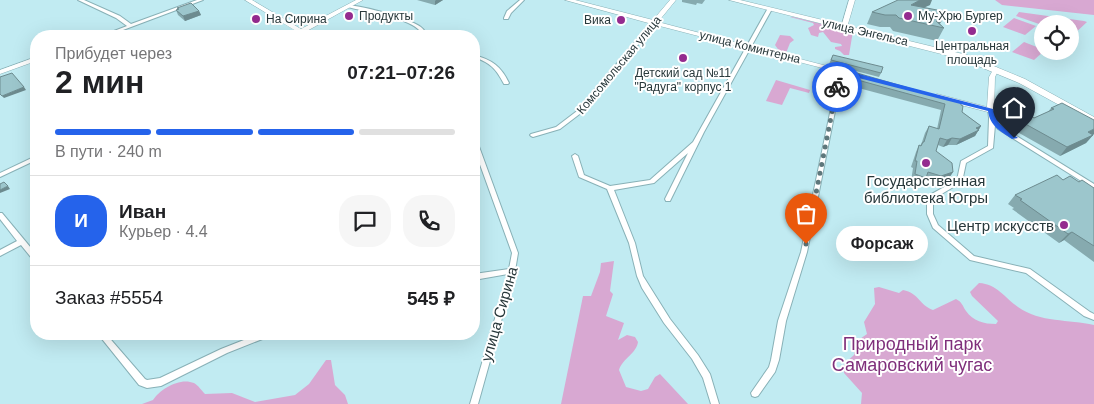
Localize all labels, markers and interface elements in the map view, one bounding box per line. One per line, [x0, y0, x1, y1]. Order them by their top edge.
place label: Продукты [359, 9, 413, 23]
place label: Му-Хрю Бургер [918, 9, 1003, 23]
marker: Продукты [343, 10, 355, 22]
marker: Му-Хрю Бургер [902, 10, 914, 22]
place label: На Сирина [266, 12, 327, 26]
marker: На Сирина [250, 13, 262, 25]
street label: Комсомольская улица [574, 13, 664, 117]
place label: Вика [584, 13, 611, 27]
marker: Вика [615, 14, 627, 26]
street label: улица Энгельса [821, 15, 910, 49]
map controls [1034, 15, 1079, 60]
button: locate [1034, 15, 1079, 60]
marker: Центральная площадь [966, 25, 978, 37]
street label: улица Коминтерна [698, 28, 802, 66]
place label: Центральная площадь [935, 39, 1009, 67]
text: Прибудет через [55, 45, 172, 62]
marker: Детский сад №11 "Радуга" корпус 1 [677, 52, 689, 64]
text: 07:21–07:26 [347, 62, 455, 83]
courier [812, 62, 862, 112]
text: 2 мин [55, 64, 144, 100]
place label: Детский сад №11 "Радуга" корпус 1 [634, 66, 732, 94]
icon: bike [823, 73, 851, 101]
pin [993, 87, 1035, 138]
icon: home [1000, 94, 1028, 122]
text: В пути · 240 m [55, 143, 162, 160]
marker: Государственная библиотека Югры [920, 157, 932, 169]
place label: Государственная библиотека Югры [864, 172, 988, 206]
pin [785, 193, 827, 244]
button: chat [339, 195, 391, 247]
button: phone [403, 195, 455, 247]
icon: bag [792, 200, 820, 228]
text: Иван [119, 201, 166, 222]
text: И [74, 210, 88, 231]
place label: Центр искусств [947, 217, 1054, 234]
marker: Центр искусств [1058, 219, 1070, 231]
text: Курьер · 4.4 [119, 223, 208, 240]
callout: Форсаж [836, 226, 928, 262]
text: Форсаж [851, 235, 913, 252]
street label: улица Сирина [477, 264, 521, 363]
text: Заказ #5554 [55, 287, 163, 308]
text: 545 ₽ [407, 288, 455, 309]
park label: Природный парк Самаровский чугас [832, 334, 992, 375]

